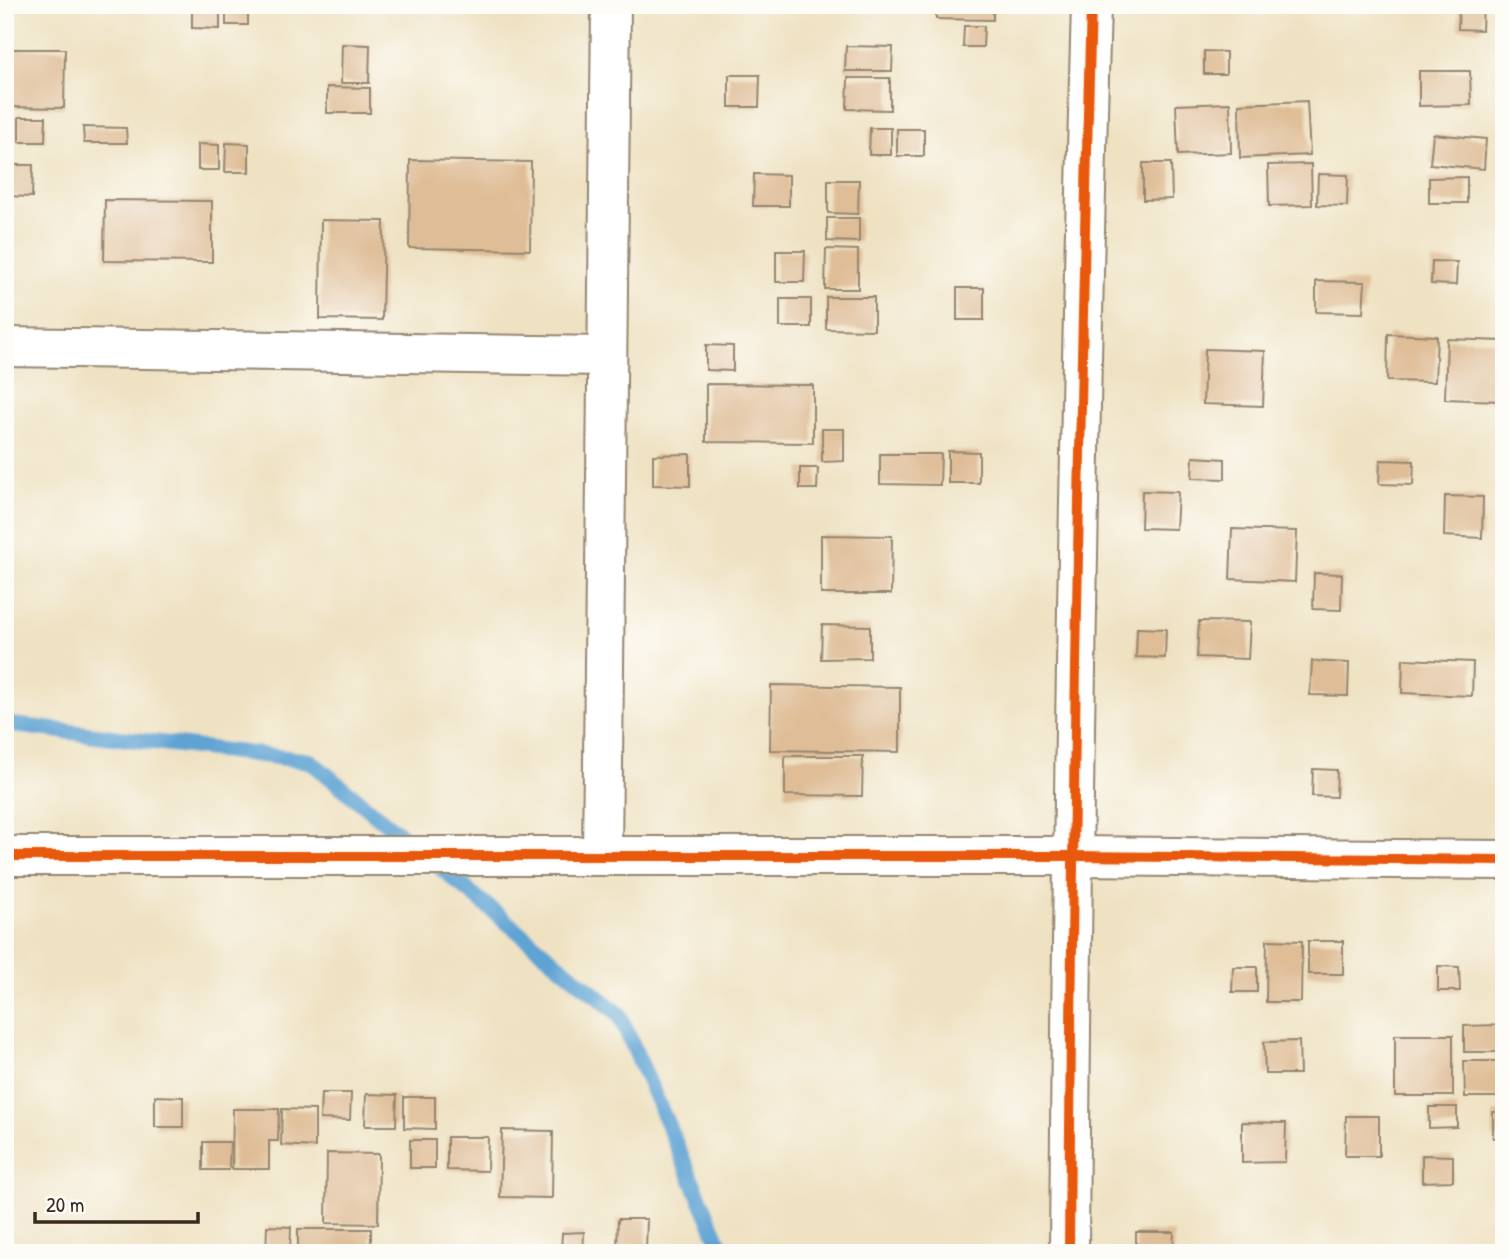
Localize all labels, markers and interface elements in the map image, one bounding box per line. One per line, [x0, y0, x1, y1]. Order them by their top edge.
scale bar [35, 1181, 198, 1225]
text: 20 m [46, 1190, 84, 1219]

